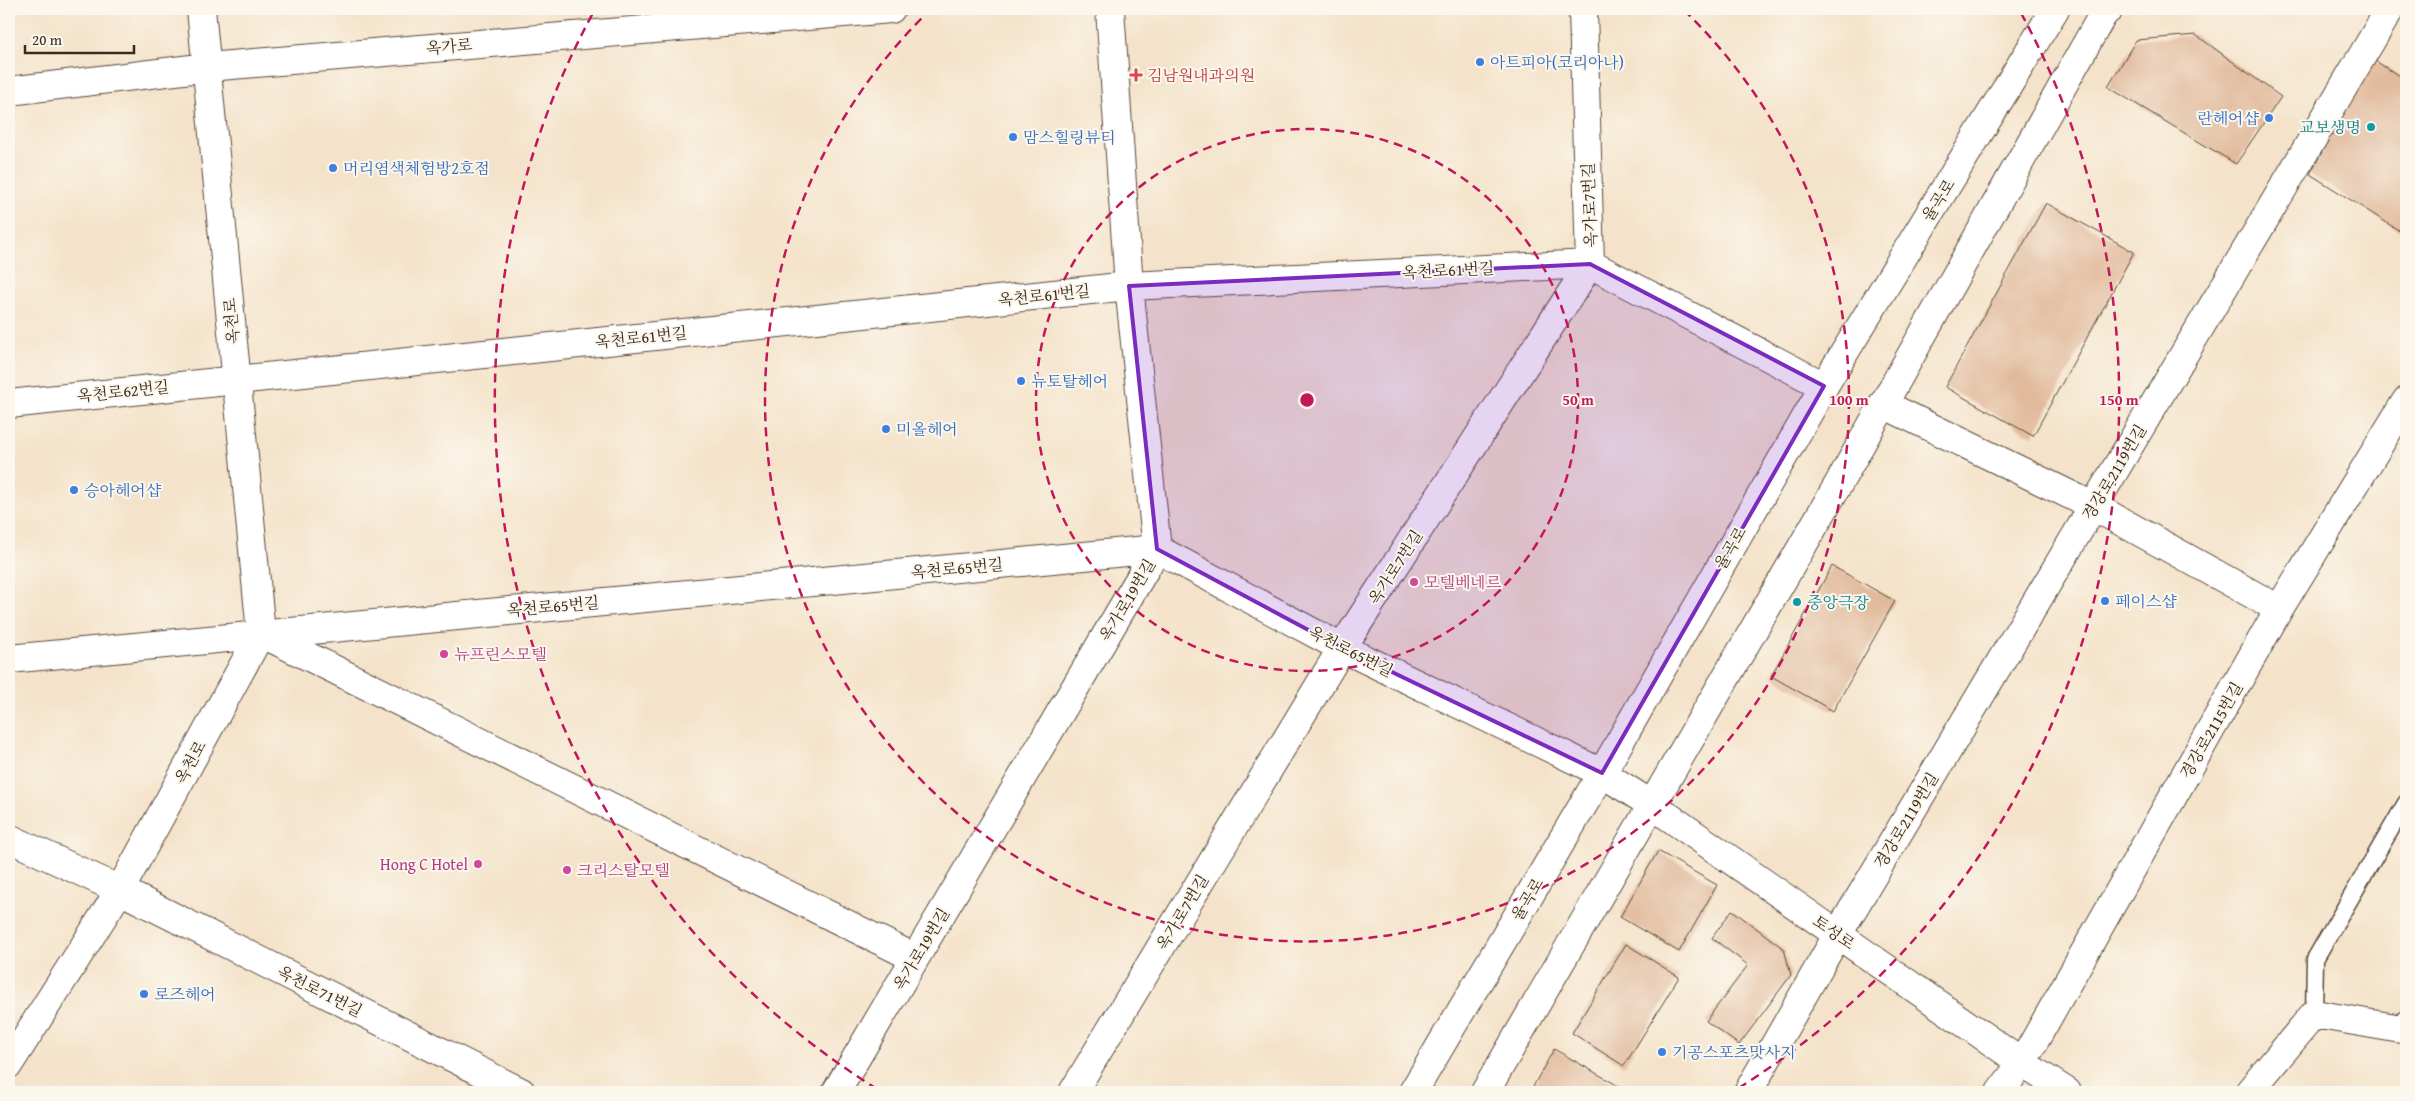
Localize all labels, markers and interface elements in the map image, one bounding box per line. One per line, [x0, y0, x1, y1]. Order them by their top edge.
scale bar [25, 22, 134, 54]
text: 20 m [32, 29, 63, 50]
street label: 옥가로 [425, 32, 474, 60]
place label: 아트피아(코리아나) [1490, 50, 1624, 74]
marker: 아트피아(코리아나) [1474, 56, 1486, 68]
place label: 김남원내과의원 [1147, 63, 1255, 87]
marker: 김남원내과의원 [1129, 68, 1143, 82]
place label: 란헤어샵 [2197, 106, 2260, 130]
marker: 란헤어샵 [2263, 112, 2275, 124]
place label: 교보생명 [2299, 115, 2361, 139]
marker: 교보생명 [2365, 121, 2377, 133]
place label: 맘스힐링뷰티 [1023, 125, 1116, 149]
marker: 맘스힐링뷰티 [1007, 131, 1019, 143]
place label: 머리염색체험방2호점 [343, 156, 490, 180]
marker: 머리염색체험방2호점 [327, 162, 339, 174]
street label: 옥가로7번길 [1576, 162, 1602, 248]
street label: 율곡로 [1916, 174, 1961, 226]
street label: 옥천로61번길 [1401, 256, 1495, 284]
street label: 옥천로61번길 [997, 278, 1091, 312]
street label: 옥천로 [217, 296, 245, 345]
street label: 옥천로61번길 [594, 320, 688, 354]
place label: 뉴토탈헤어 [1031, 369, 1108, 393]
street label: 옥천로62번길 [76, 374, 170, 408]
marker: 뉴토탈헤어 [1015, 375, 1027, 387]
text: 50 m [1562, 389, 1594, 410]
text: 100 m [1829, 389, 1869, 410]
text: 150 m [2099, 389, 2139, 410]
centre of rings [1298, 391, 1316, 409]
place label: 미올헤어 [896, 417, 958, 441]
street label: 경강로2119번길 [2076, 419, 2152, 525]
marker: 미올헤어 [880, 423, 892, 435]
place label: 승아헤어샵 [84, 478, 162, 502]
marker: 승아헤어샵 [68, 484, 80, 496]
street label: 율곡로 [1708, 521, 1752, 574]
street label: 옥가로7번길 [1362, 525, 1428, 609]
street label: 옥천로65번길 [910, 552, 1004, 584]
street label: 옥가로19번길 [1093, 554, 1161, 646]
place label: 모텔베네르 [1424, 570, 1502, 594]
marker: 모텔베네르 [1408, 576, 1420, 588]
place label: 페이스샵 [2115, 589, 2177, 613]
street label: 옥천로65번길 [506, 590, 600, 622]
place label: 중앙극장 [1807, 590, 1869, 614]
marker: 페이스샵 [2099, 595, 2111, 607]
marker: 중앙극장 [1791, 596, 1803, 608]
street label: 옥천로65번길 [1304, 619, 1398, 683]
place label: 뉴프린스모텔 [454, 642, 547, 666]
marker: 뉴프린스모텔 [438, 648, 450, 660]
street label: 경강로2115번길 [2174, 677, 2248, 783]
street label: 옥천로 [168, 735, 212, 788]
street label: 경강로2119번길 [1868, 767, 1944, 873]
place label: Hong C Hotel [380, 852, 469, 876]
marker: Hong C Hotel [472, 858, 484, 870]
place label: 크리스탈모텔 [577, 858, 670, 882]
marker: 크리스탈모텔 [561, 864, 573, 876]
street label: 옥가로7번길 [1150, 869, 1214, 955]
street label: 율곡로 [1505, 872, 1550, 925]
street label: 옥가로19번길 [887, 903, 955, 995]
street label: 토성로 [1808, 909, 1860, 955]
street label: 옥천로71번길 [273, 959, 367, 1023]
place label: 로즈헤어 [154, 982, 216, 1006]
marker: 로즈헤어 [138, 988, 150, 1000]
place label: 기공스포츠맛사지 [1672, 1040, 1796, 1064]
marker: 기공스포츠맛사지 [1656, 1046, 1668, 1058]

